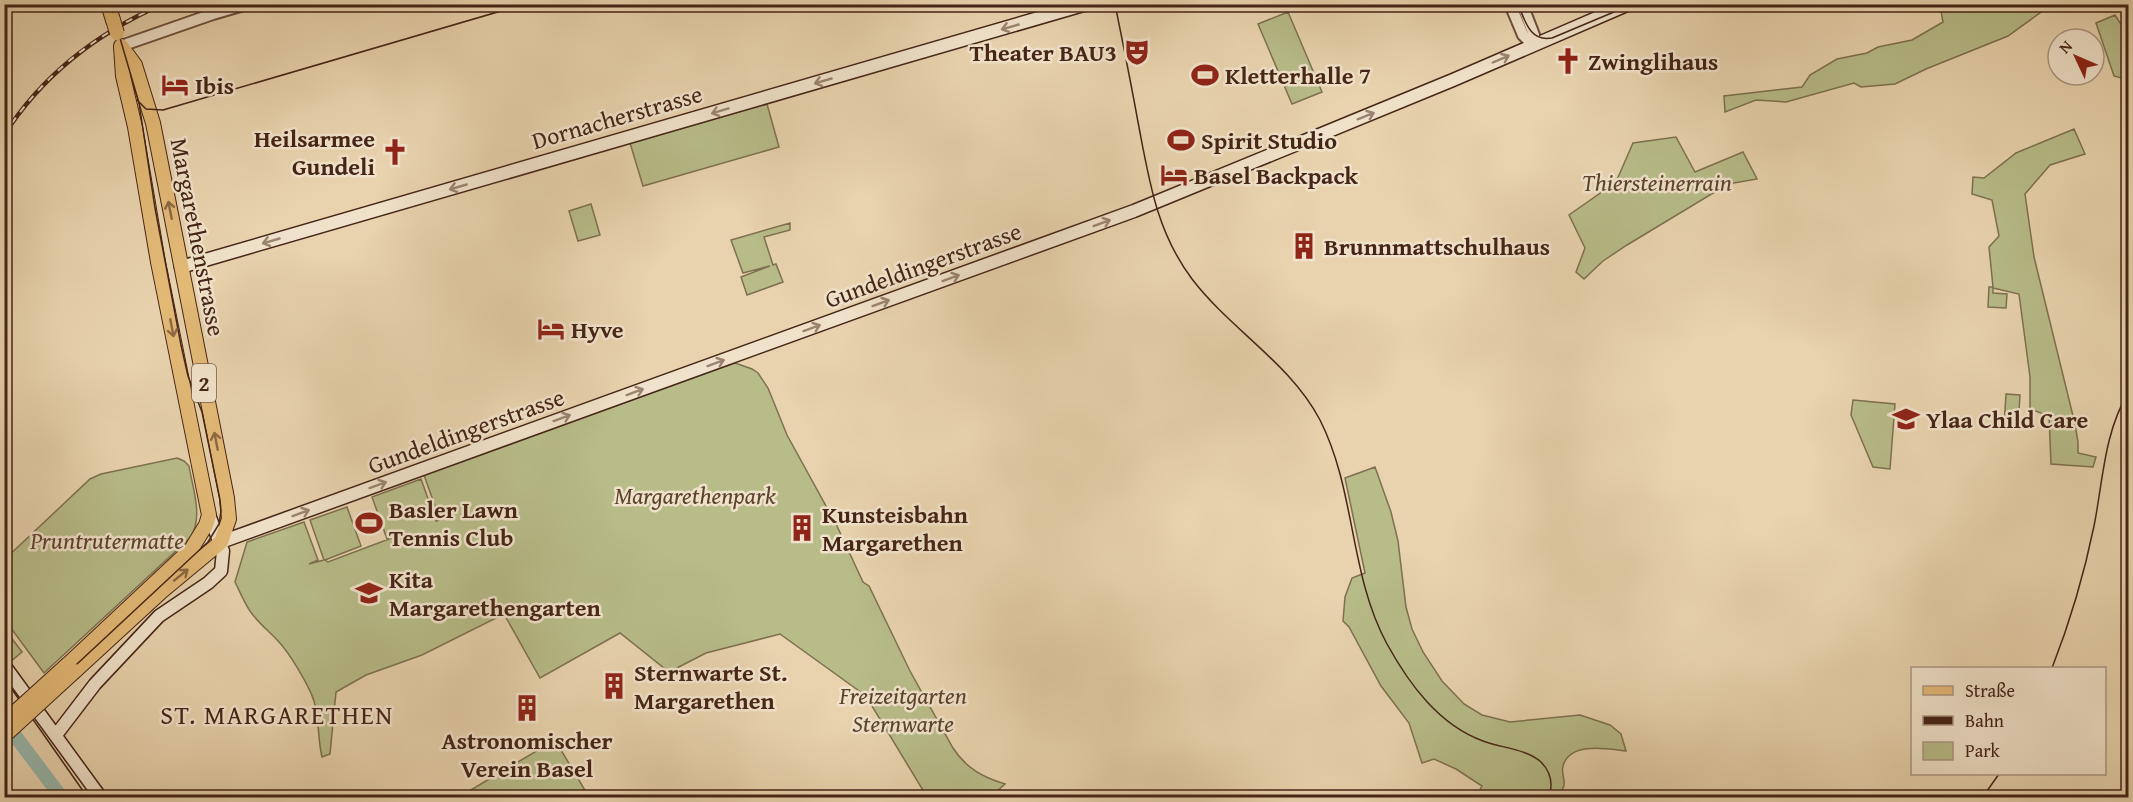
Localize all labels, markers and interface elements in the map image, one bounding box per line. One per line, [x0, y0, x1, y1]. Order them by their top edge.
one-way arrow [1001, 22, 1020, 33]
north arrow [2046, 27, 2106, 87]
text: N [2053, 34, 2078, 59]
place label: Theater BAU3 [970, 35, 1117, 70]
theatre icon: Theater BAU3 [1122, 37, 1152, 67]
place label: Zwinglihaus [1588, 44, 1718, 79]
church icon: Zwinglihaus [1553, 46, 1583, 76]
one-way arrow [1491, 53, 1510, 64]
place label: Kletterhalle 7 [1225, 58, 1371, 93]
sports icon: Kletterhalle 7 [1190, 60, 1220, 90]
place label: Ibis [195, 68, 234, 103]
hotel icon: Ibis [160, 70, 190, 100]
street label: Dornacherstrasse [528, 76, 706, 158]
one-way arrow [814, 76, 833, 87]
one-way arrow [710, 106, 729, 117]
one-way arrow [1357, 110, 1375, 121]
place label: Heilsarmee Gundeli [254, 121, 375, 184]
place label: Spirit Studio [1201, 123, 1337, 158]
sports icon: Spirit Studio [1166, 125, 1196, 155]
street label: Margarethenstrasse [162, 135, 234, 339]
church icon: Heilsarmee Gundeli [380, 137, 410, 167]
place label: Basel Backpack [1194, 158, 1358, 193]
hotel icon: Basel Backpack [1159, 160, 1189, 190]
park label: Thiersteinerrain [1582, 165, 1732, 200]
one-way arrow [449, 182, 468, 193]
one-way arrow [164, 200, 175, 220]
street label: Gundeldingerstrasse [820, 213, 1026, 317]
one-way arrow [1092, 216, 1111, 227]
place label: Brunnmattschulhaus [1324, 229, 1550, 264]
building icon: Brunnmattschulhaus [1289, 231, 1319, 261]
one-way arrow [262, 236, 281, 247]
one-way arrow [941, 271, 960, 282]
one-way arrow [871, 296, 890, 307]
place label: Hyve [571, 312, 624, 347]
hotel icon: Hyve [536, 314, 566, 344]
one-way arrow [166, 318, 178, 337]
one-way arrow [802, 321, 821, 332]
one-way arrow [706, 356, 725, 367]
road number: 2 [192, 364, 216, 402]
street label: Gundeldingerstrasse [363, 379, 569, 483]
one-way arrow [625, 386, 644, 397]
place label: Ylaa Child Care [1926, 402, 2088, 437]
school or university icon: Ylaa Child Care [1891, 404, 1921, 434]
one-way arrow [552, 412, 571, 423]
one-way arrow [210, 432, 221, 451]
one-way arrow [368, 478, 387, 489]
park label: Margarethenpark [614, 478, 776, 513]
place label: Basler Lawn Tennis Club [389, 492, 518, 555]
place label: Kunsteisbahn Margarethen [822, 497, 968, 560]
one-way arrow [292, 506, 310, 517]
sports icon: Basler Lawn Tennis Club [354, 508, 384, 538]
building icon: Kunsteisbahn Margarethen [787, 513, 817, 543]
park label: Pruntrutermatte [29, 523, 184, 558]
place label: Kita Margarethengarten [389, 562, 601, 625]
one-way arrow [172, 569, 188, 582]
school or university icon: Kita Margarethengarten [354, 578, 384, 608]
place label: Sternwarte St. Margarethen [634, 655, 788, 718]
legend [1911, 667, 2106, 775]
building icon: Sternwarte St. Margarethen [599, 671, 629, 701]
text: Straße [1965, 677, 2015, 704]
park label: Freizeitgarten Sternwarte [838, 678, 967, 741]
building icon: Astronomischer Verein Basel [512, 693, 542, 723]
district label: ST. MARGARETHEN [160, 695, 394, 734]
text: Bahn [1965, 707, 2004, 734]
place label: Astronomischer Verein Basel [441, 723, 613, 786]
text: Park [1965, 737, 2001, 764]

